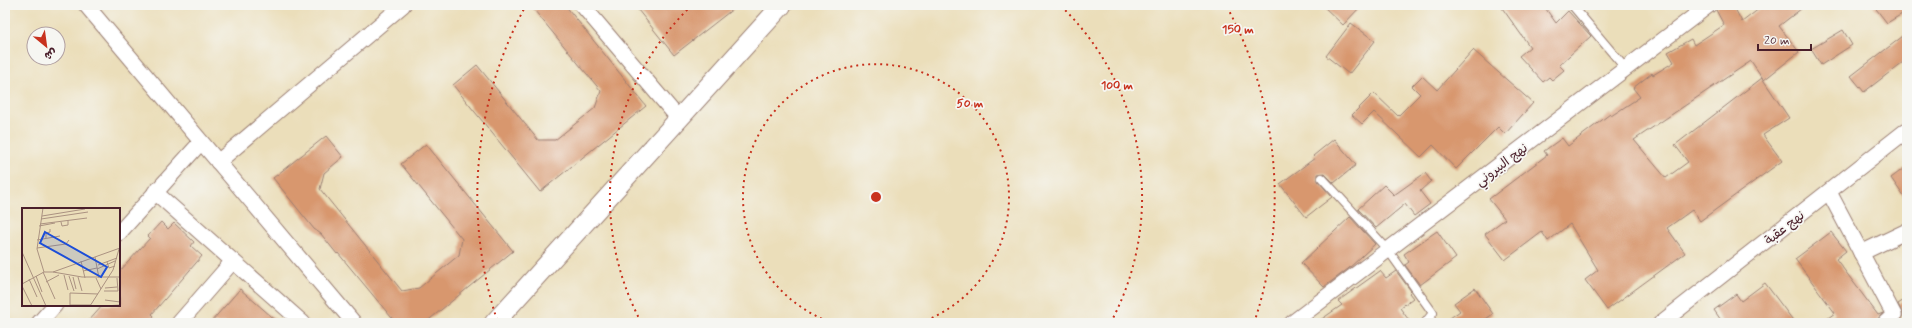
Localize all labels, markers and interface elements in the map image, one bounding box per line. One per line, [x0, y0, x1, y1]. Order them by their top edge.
text: 150 m [1222, 22, 1254, 38]
north arrow [26, 26, 66, 66]
scale bar [1758, 26, 1811, 52]
text: 20 m [1764, 33, 1790, 49]
text: ش [42, 45, 59, 63]
text: 100 m [1101, 78, 1134, 94]
text: 50 m [957, 96, 984, 112]
street label: نهج البيروني [1472, 140, 1533, 192]
centre of rings [869, 190, 883, 204]
street label: نهج عقبة [1761, 207, 1808, 249]
inset map [22, 208, 120, 306]

